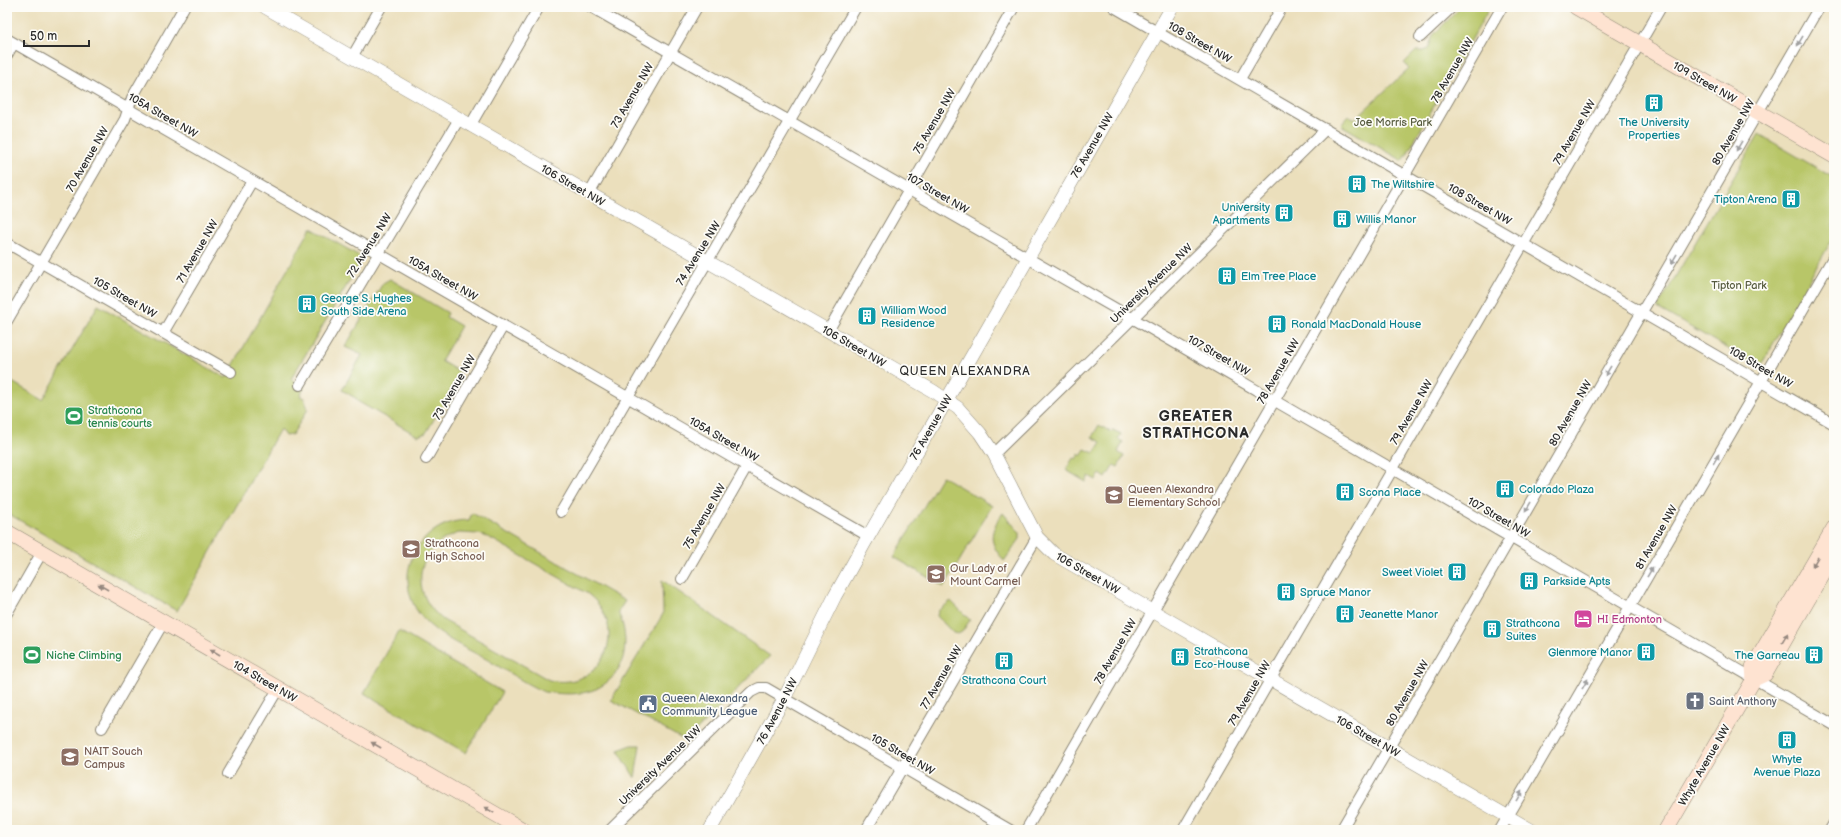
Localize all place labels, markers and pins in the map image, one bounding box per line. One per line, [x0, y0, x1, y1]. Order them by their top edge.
building icon: The University Properties [1643, 92, 1665, 114]
place label: The University Properties [1619, 116, 1689, 142]
building icon: The Wiltshire [1346, 173, 1368, 195]
place label: The Wiltshire [1371, 178, 1435, 191]
building icon: Tipton Arena [1780, 188, 1802, 210]
place label: Tipton Arena [1714, 193, 1777, 206]
place label: University Apartments [1213, 201, 1271, 227]
building icon: University Apartments [1273, 202, 1295, 224]
building icon: Willis Manor [1331, 208, 1353, 230]
place label: Willis Manor [1356, 213, 1417, 226]
building icon: Elm Tree Place [1216, 265, 1238, 287]
place label: Elm Tree Place [1241, 270, 1317, 283]
place label: George S. Hughes South Side Arena [321, 292, 412, 318]
building icon: George S. Hughes South Side Arena [296, 293, 318, 315]
place label: William Wood Residence [881, 304, 947, 330]
building icon: William Wood Residence [856, 305, 878, 327]
building icon: Ronald MacDonald House [1266, 313, 1288, 335]
place label: Ronald MacDonald House [1291, 318, 1422, 331]
place label: Strathcona tennis courts [88, 404, 152, 430]
sports icon: Strathcona tennis courts [63, 405, 85, 427]
building icon: Colorado Plaza [1494, 478, 1516, 500]
building icon: Scona Place [1334, 481, 1356, 503]
place label: Queen Alexandra Elementary School [1128, 483, 1220, 509]
place label: Colorado Plaza [1519, 483, 1594, 496]
school or university icon: Queen Alexandra Elementary School [1103, 484, 1125, 506]
place label: Scona Place [1359, 486, 1422, 499]
place label: Strathcona High School [425, 537, 484, 563]
school or university icon: Strathcona High School [400, 538, 422, 560]
building icon: Sweet Violet [1446, 561, 1468, 583]
place label: Our Lady of Mount Carmel [950, 562, 1020, 588]
school or university icon: Our Lady of Mount Carmel [925, 563, 947, 585]
place label: Sweet Violet [1382, 566, 1444, 579]
building icon: Parkside Apts [1518, 570, 1540, 592]
place label: Parkside Apts [1543, 575, 1611, 588]
building icon: Spruce Manor [1275, 581, 1297, 603]
place label: Spruce Manor [1300, 586, 1372, 599]
building icon: Jeanette Manor [1334, 603, 1356, 625]
place label: Jeanette Manor [1359, 608, 1439, 621]
hotel icon: HI Edmonton [1572, 608, 1594, 630]
place label: HI Edmonton [1597, 613, 1662, 626]
place label: Strathcona Suites [1506, 617, 1560, 643]
building icon: Strathcona Suites [1481, 618, 1503, 640]
building icon: Glenmore Manor [1635, 641, 1657, 663]
sports icon: Niche Climbing [21, 644, 43, 666]
building icon: The Garneau [1803, 644, 1825, 666]
place label: Strathcona Eco-House [1194, 645, 1250, 671]
building icon: Strathcona Eco-House [1169, 646, 1191, 668]
place label: Glenmore Manor [1548, 646, 1633, 659]
place label: Niche Climbing [46, 649, 122, 662]
place label: The Garneau [1735, 649, 1800, 662]
building icon: Strathcona Court [993, 650, 1015, 672]
place label: Strathcona Court [962, 674, 1047, 687]
church icon: Saint Anthony [1684, 690, 1706, 712]
place label: Queen Alexandra Community League [662, 692, 758, 718]
public building icon: Queen Alexandra Community League [637, 693, 659, 715]
place label: Saint Anthony [1709, 695, 1777, 708]
building icon: Whyte Avenue Plaza [1776, 729, 1798, 751]
place label: NAIT Souch Campus [84, 745, 143, 771]
school or university icon: NAIT Souch Campus [59, 746, 81, 768]
place label: Whyte Avenue Plaza [1754, 753, 1820, 779]

